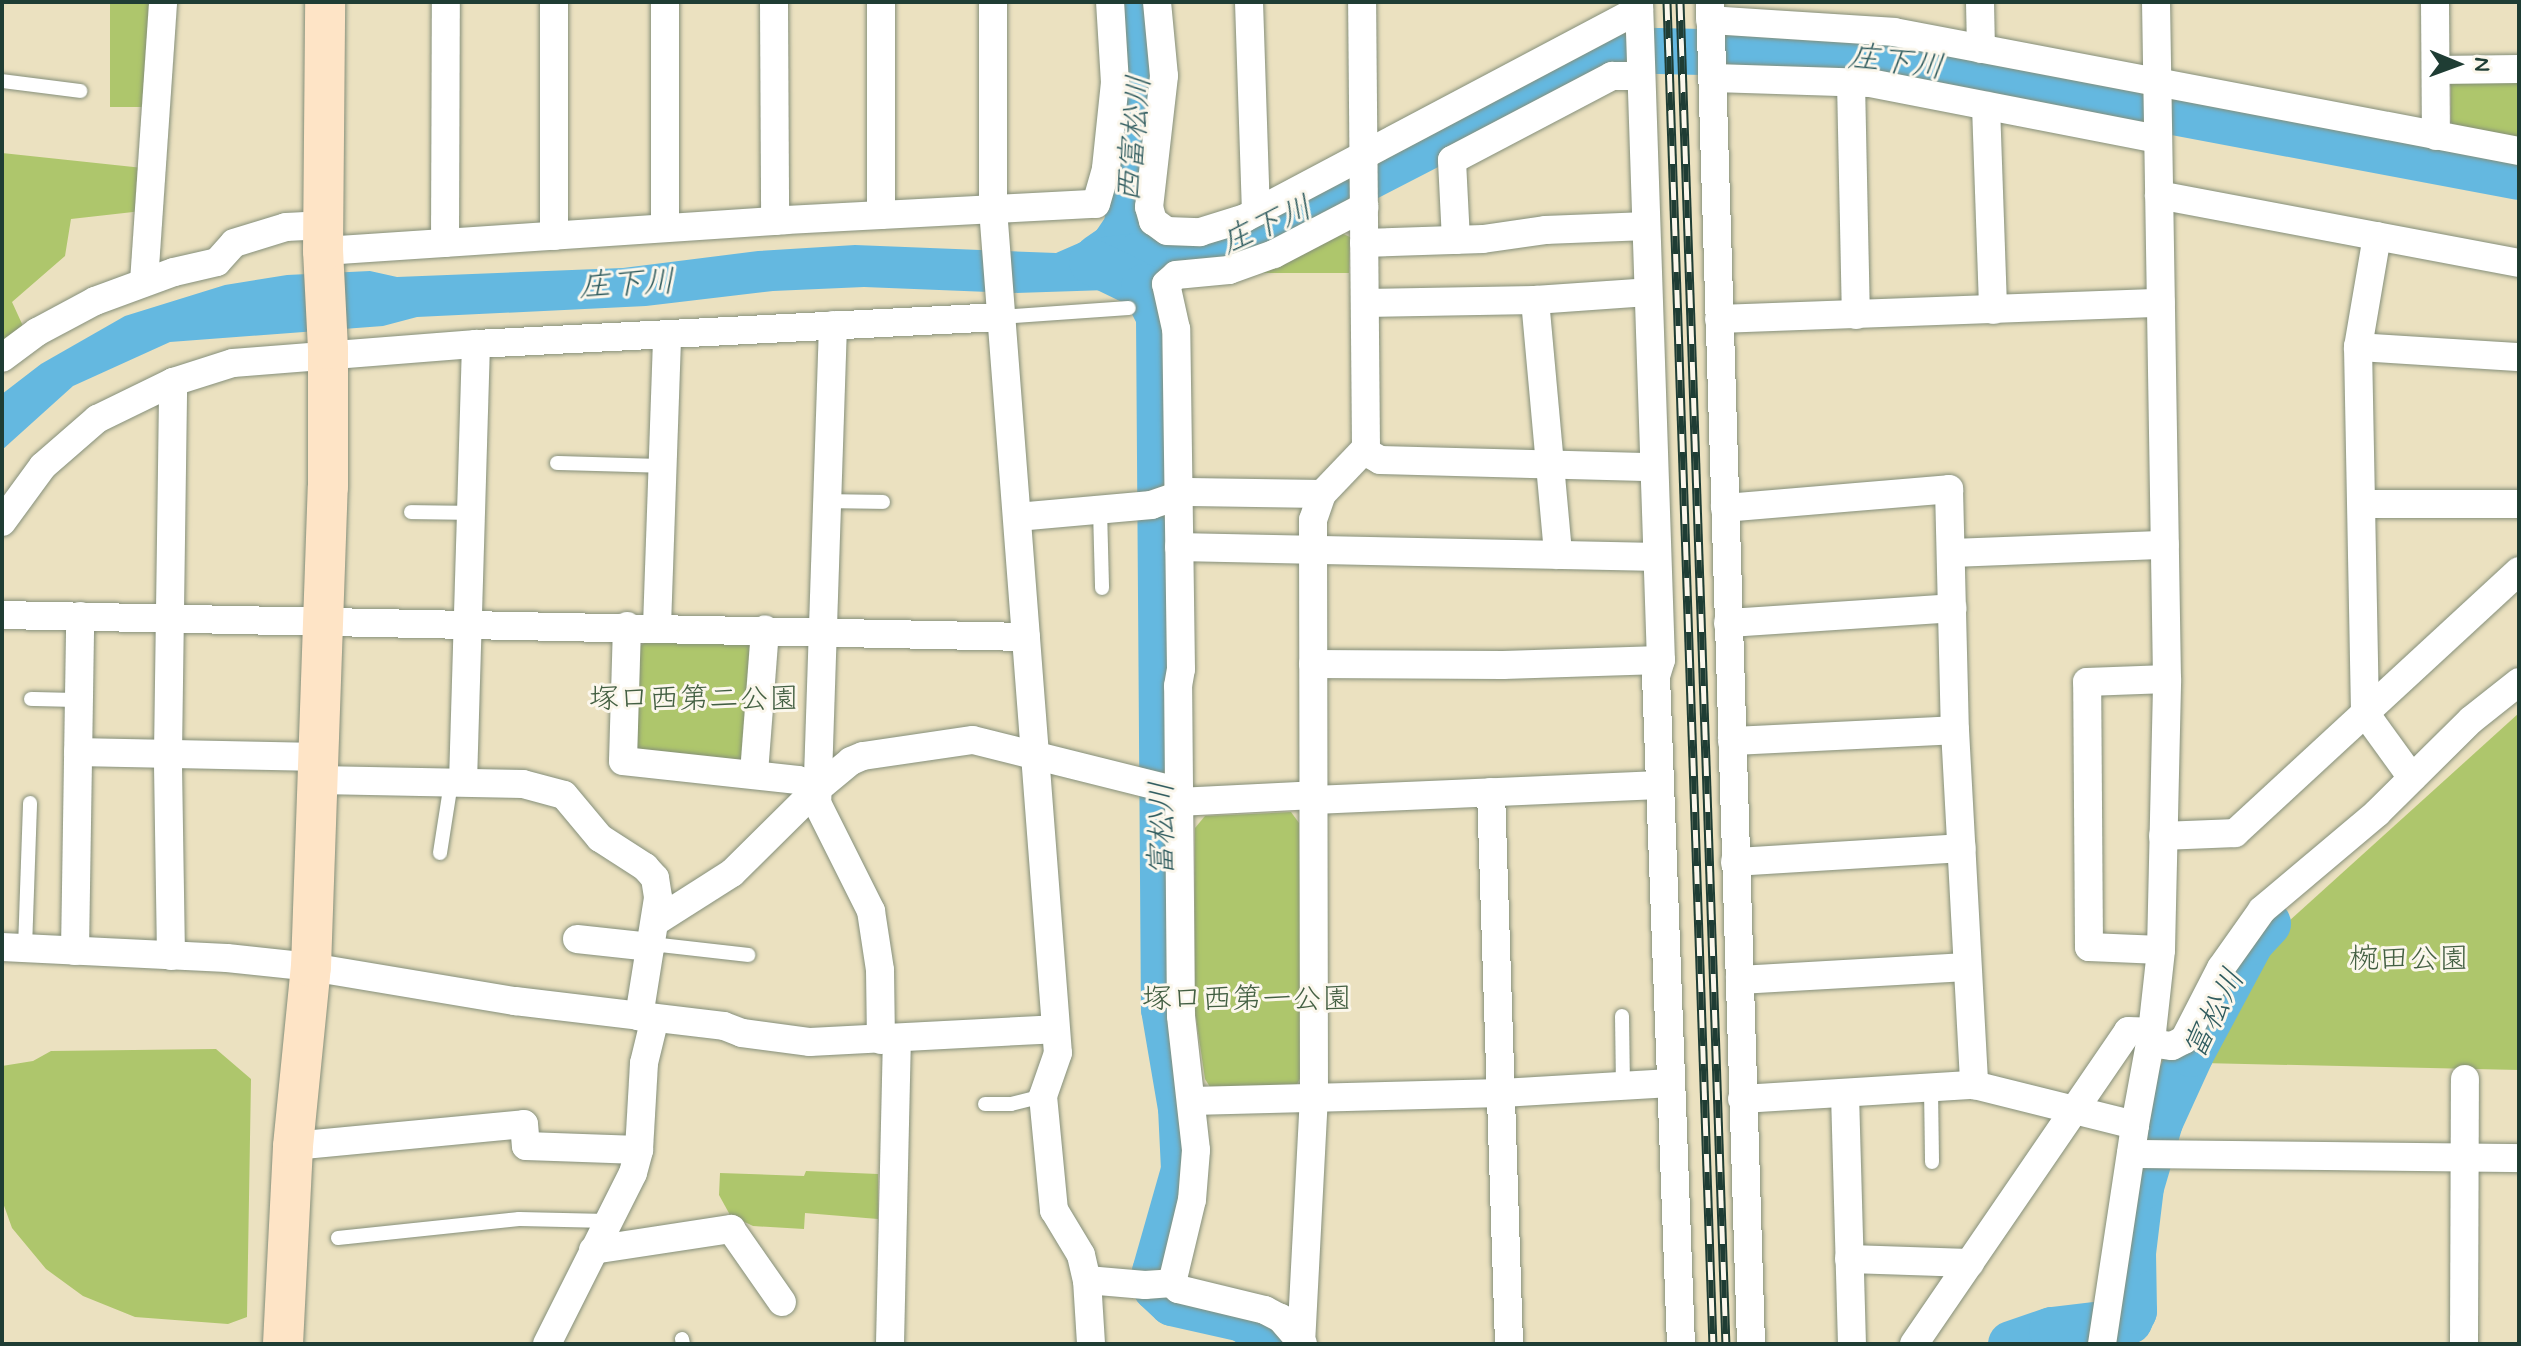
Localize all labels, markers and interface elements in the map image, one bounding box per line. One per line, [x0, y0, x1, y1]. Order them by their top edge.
north arrow [2417, 24, 2497, 104]
water label: 庄下川 [1846, 38, 1946, 88]
text: N [2467, 57, 2495, 72]
water label: 西富松川 [1110, 74, 1160, 204]
water label: 庄下川 [1215, 189, 1319, 263]
water label: 庄下川 [578, 263, 676, 307]
park label: 塚口西第二公園 [589, 682, 799, 718]
water label: 富松川 [1144, 781, 1182, 877]
park label: 椀田公園 [2349, 942, 2469, 978]
water label: 富松川 [2176, 963, 2254, 1065]
park label: 塚口西第一公園 [1142, 982, 1352, 1018]

